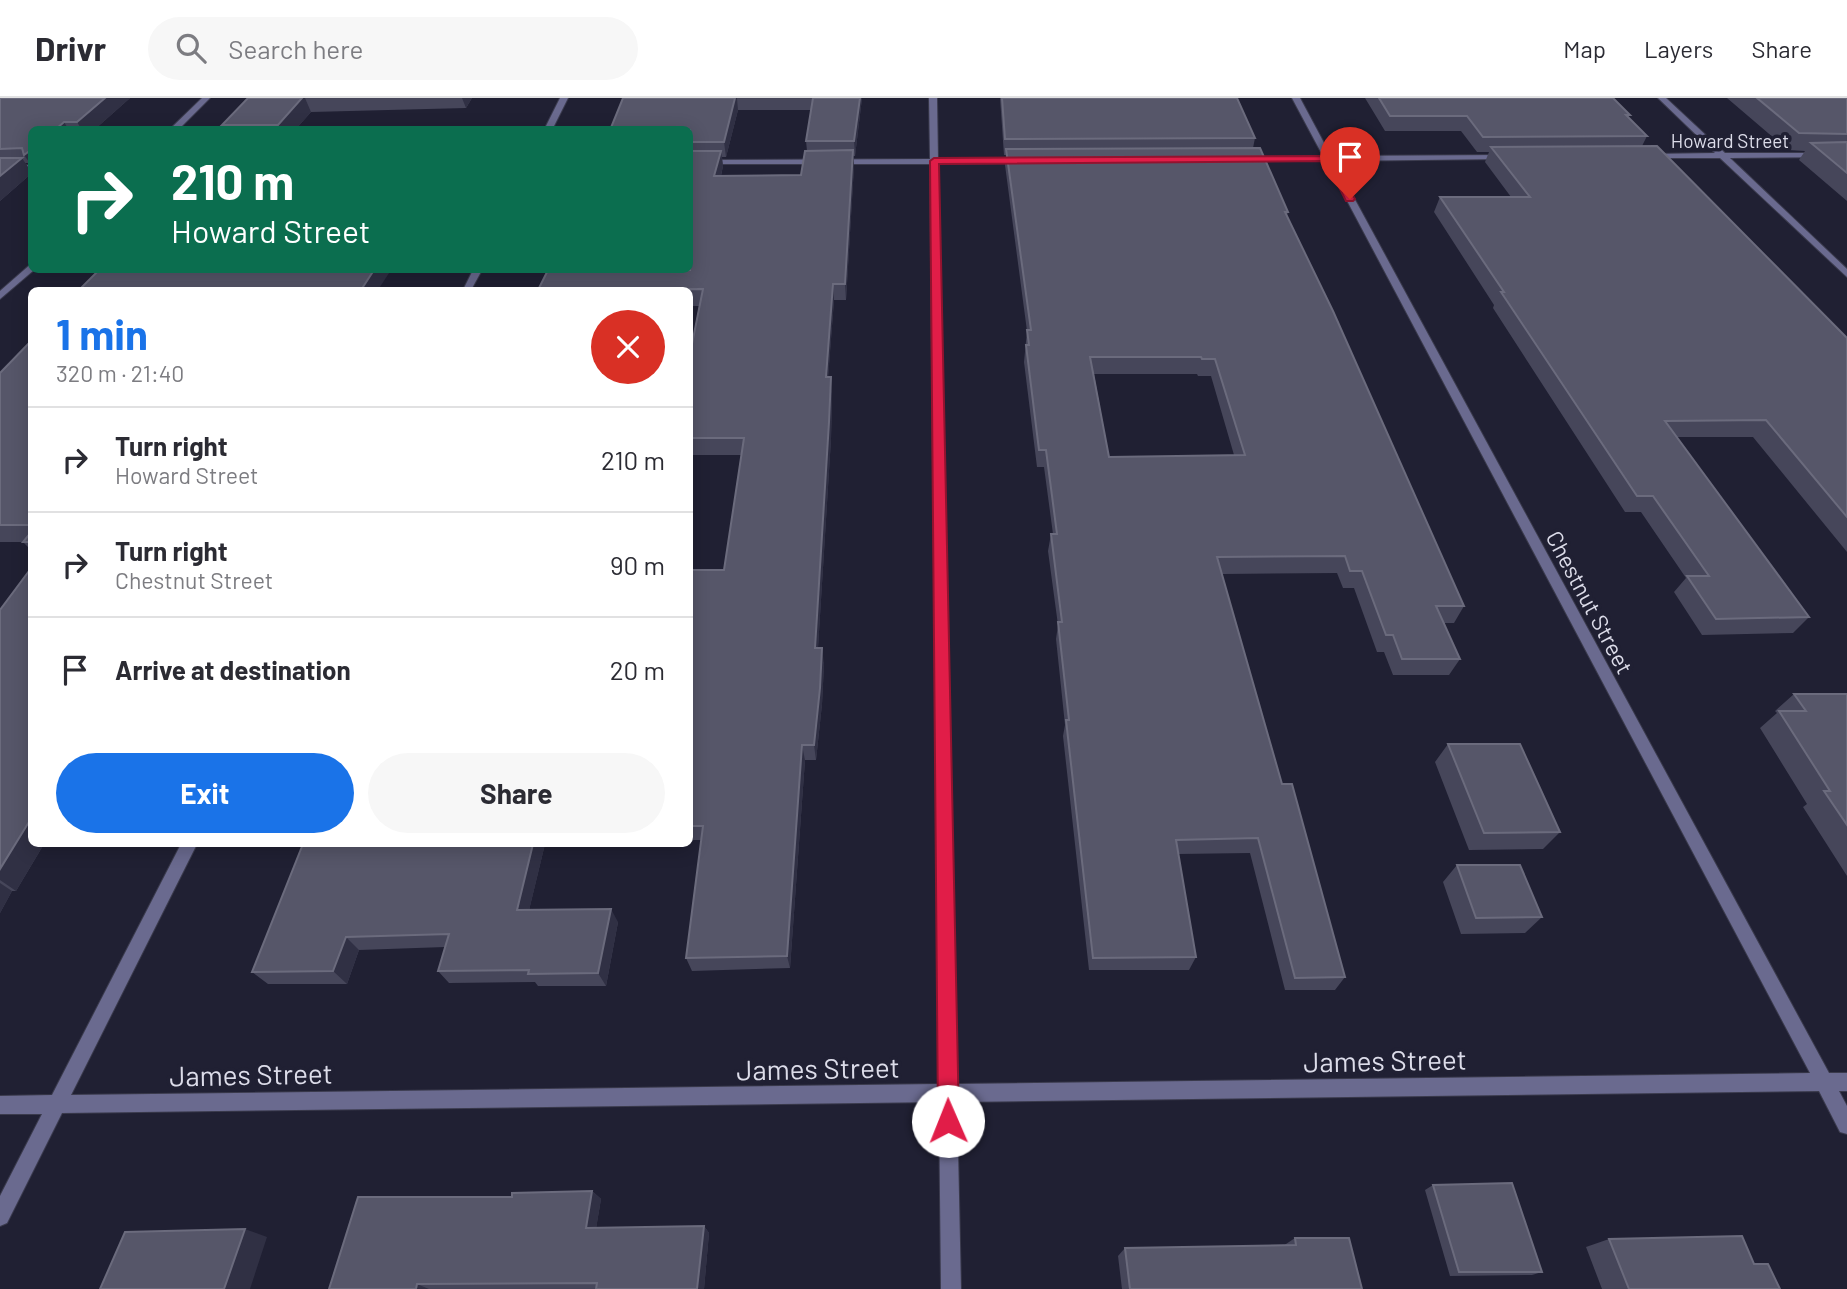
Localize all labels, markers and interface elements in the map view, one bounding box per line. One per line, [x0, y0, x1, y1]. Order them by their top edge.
search box [148, 17, 638, 80]
text: Drivr [35, 28, 106, 68]
icon: search [172, 29, 210, 67]
text: Search here [228, 33, 363, 64]
text: Map [1563, 34, 1606, 63]
text: Layers [1644, 34, 1713, 63]
text: Share [1751, 34, 1812, 63]
pin [1320, 127, 1380, 199]
street label: Howard Street [1671, 129, 1789, 152]
icon: arrive [1331, 138, 1369, 176]
text: 210 m [171, 151, 294, 210]
icon: right [56, 154, 147, 245]
text: Howard Street [171, 211, 371, 249]
text: 1 min [56, 308, 148, 358]
button: close [591, 310, 665, 384]
text: 320 m · 21:40 [56, 359, 184, 387]
text: Turn right [115, 430, 228, 461]
icon: right [56, 441, 94, 479]
text: 210 m [601, 444, 665, 475]
text: Howard Street [115, 461, 258, 489]
street label: Chestnut Street [1541, 526, 1639, 678]
text: Turn right [115, 535, 228, 566]
icon: right [56, 546, 94, 584]
text: 90 m [610, 549, 665, 580]
text: Chestnut Street [115, 566, 273, 594]
icon: arrive [56, 651, 94, 689]
text: Arrive at destination [115, 654, 351, 685]
text: 20 m [610, 654, 665, 685]
button: Exit [56, 753, 354, 833]
button: Share [368, 753, 665, 833]
street label: James Street [1303, 1042, 1467, 1078]
street label: James Street [736, 1050, 900, 1086]
street label: James Street [169, 1056, 333, 1092]
position arrow [911, 1084, 985, 1158]

